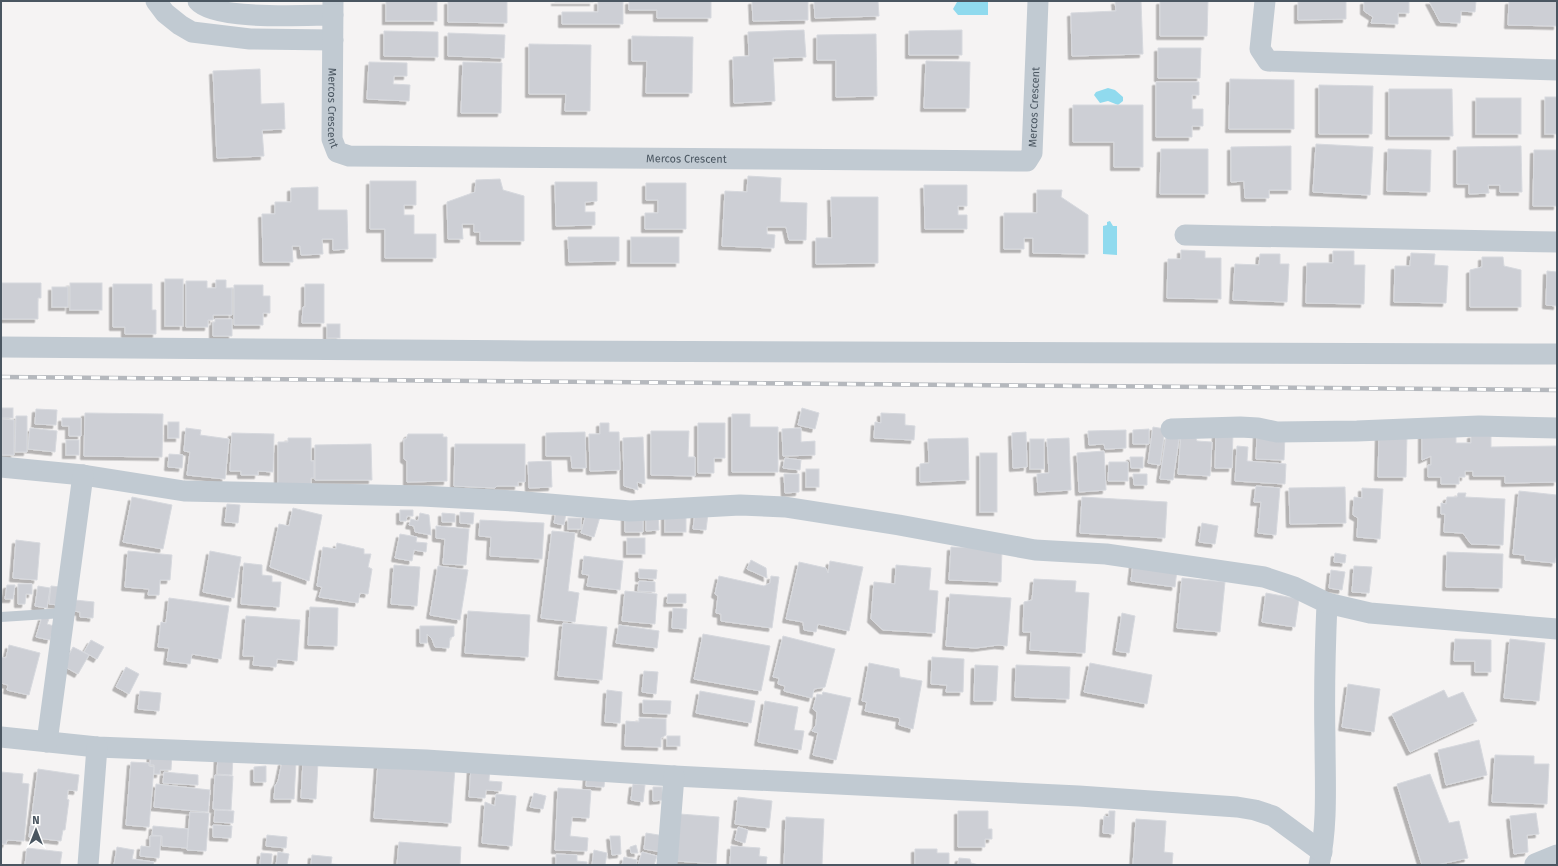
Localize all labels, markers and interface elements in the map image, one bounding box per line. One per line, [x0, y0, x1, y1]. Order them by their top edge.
street label: Mercos Crescent [1026, 67, 1042, 148]
street label: Mercos Crescent [326, 68, 341, 150]
street label: Mercos Crescent [646, 152, 727, 165]
north arrow [16, 810, 56, 850]
text: N [32, 814, 40, 827]

